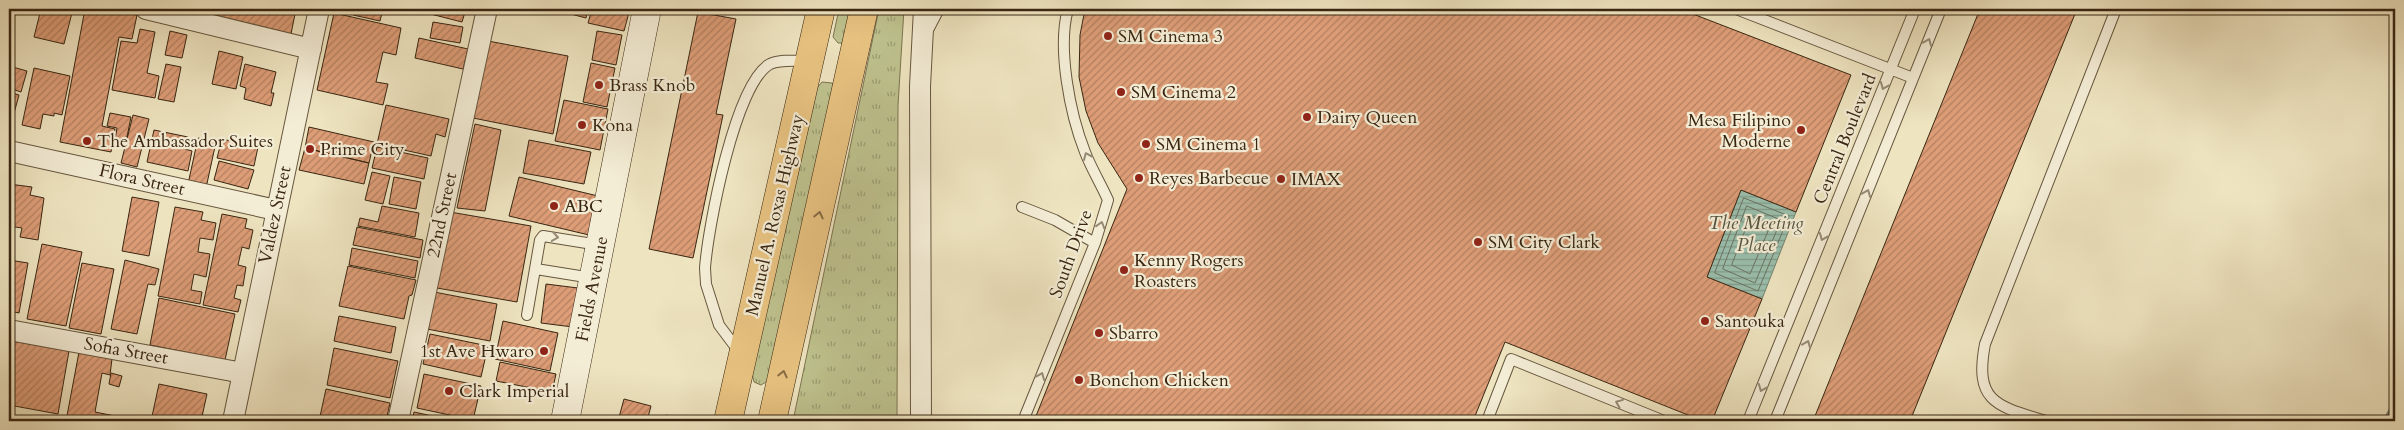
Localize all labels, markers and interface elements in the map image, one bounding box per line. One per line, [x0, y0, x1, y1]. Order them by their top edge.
place label: SM Cinema 3 [1118, 24, 1223, 49]
marker: SM Cinema 3 [1102, 30, 1114, 42]
one-way arrow [1922, 38, 1932, 47]
street label: Central Boulevard [1807, 69, 1883, 208]
place label: Brass Knob [609, 73, 695, 98]
marker: Brass Knob [593, 79, 605, 91]
place label: SM Cinema 2 [1131, 80, 1236, 105]
one-way arrow [1880, 82, 1890, 90]
marker: SM Cinema 2 [1115, 86, 1127, 98]
place label: Dairy Queen [1317, 105, 1418, 130]
place label: Mesa Filipino Moderne [1688, 108, 1791, 154]
street label: Manuel A. Roxas Highway [740, 111, 810, 318]
marker: Dairy Queen [1301, 111, 1313, 123]
place label: Kona [592, 113, 633, 138]
marker: Kona [576, 119, 588, 131]
marker: Mesa Filipino Moderne [1795, 124, 1807, 136]
place label: The Ambassador Suites [97, 129, 273, 154]
place label: SM Cinema 1 [1156, 132, 1261, 157]
marker: The Ambassador Suites [81, 135, 93, 147]
place label: Prime City [320, 137, 405, 162]
marker: SM Cinema 1 [1140, 138, 1152, 150]
marker: Prime City [304, 143, 316, 155]
one-way arrow [1083, 152, 1094, 161]
street label: Flora Street [97, 158, 188, 202]
street label: Valdez Street [252, 163, 298, 266]
place label: Reyes Barbecue [1149, 166, 1269, 191]
place label: IMAX [1291, 167, 1342, 192]
street label: 22nd Street [421, 170, 463, 260]
marker: Reyes Barbecue [1133, 172, 1145, 184]
marker: IMAX [1275, 173, 1287, 185]
one-way arrow [1861, 189, 1872, 198]
place label: ABC [564, 194, 603, 219]
marker: ABC [548, 200, 560, 212]
street label: South Drive [1043, 206, 1099, 302]
water label: The Meeting Place [1708, 210, 1804, 258]
one-way arrow [813, 211, 823, 220]
one-way arrow [1095, 221, 1105, 229]
place label: SM City Clark [1488, 230, 1600, 255]
one-way arrow [551, 231, 559, 242]
one-way arrow [1818, 232, 1829, 241]
street label: Fields Avenue [570, 234, 614, 344]
marker: SM City Clark [1472, 236, 1484, 248]
place label: Kenny Rogers Roasters [1134, 248, 1243, 294]
marker: Kenny Rogers Roasters [1118, 264, 1130, 276]
place label: Santouka [1715, 309, 1785, 334]
marker: Santouka [1699, 315, 1711, 327]
place label: Sbarro [1109, 321, 1159, 346]
marker: Sbarro [1093, 327, 1105, 339]
street label: Sofia Street [82, 331, 170, 371]
place label: 1st Ave Hwaro [420, 339, 534, 364]
one-way arrow [1801, 340, 1811, 348]
marker: 1st Ave Hwaro [538, 345, 550, 357]
place label: Bonchon Chicken [1089, 368, 1230, 393]
one-way arrow [777, 369, 788, 378]
one-way arrow [1035, 372, 1046, 381]
marker: Bonchon Chicken [1073, 374, 1085, 386]
place label: Clark Imperial [459, 379, 570, 404]
one-way arrow [1757, 383, 1767, 391]
marker: Clark Imperial [443, 385, 455, 397]
one-way arrow [1615, 399, 1624, 409]

